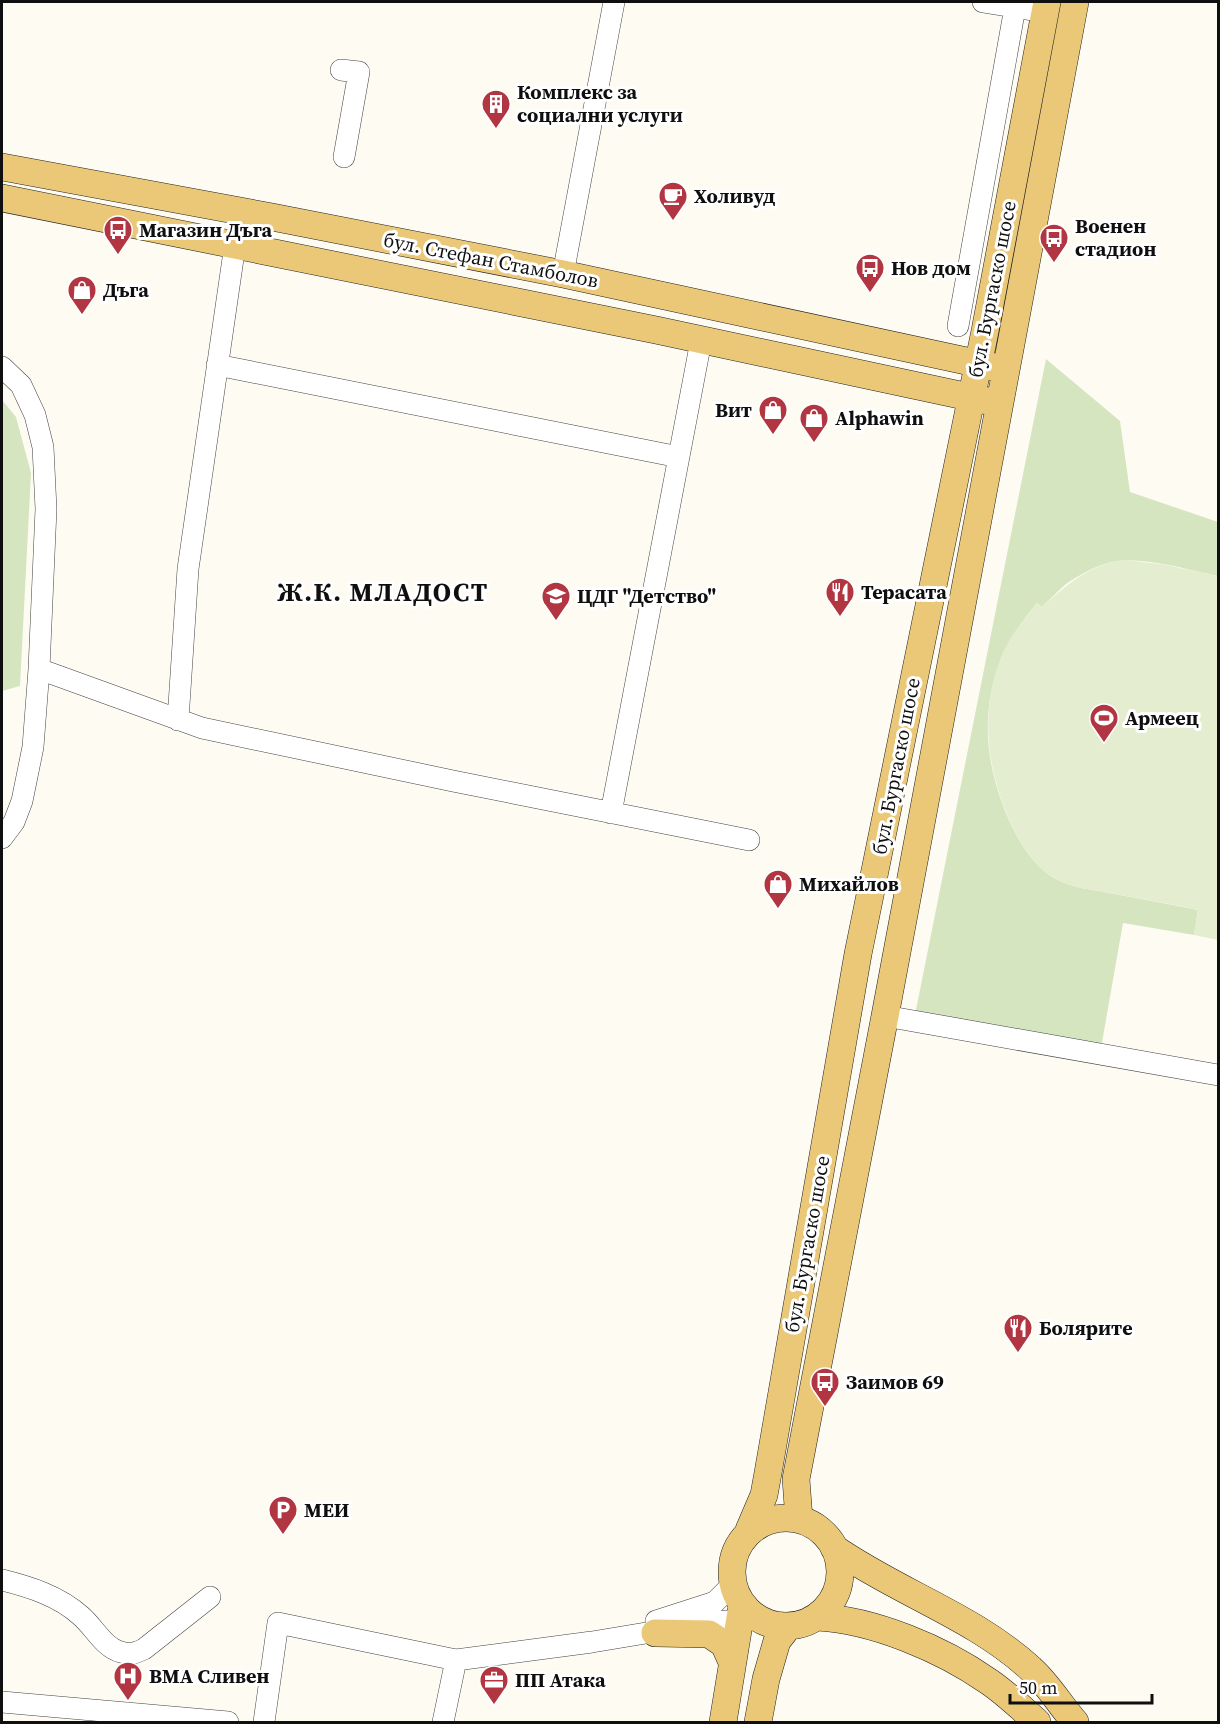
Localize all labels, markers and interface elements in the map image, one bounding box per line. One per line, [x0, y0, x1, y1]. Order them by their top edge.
place label: Комплекс за социални услуги [517, 78, 683, 129]
building icon: Комплекс за социални услуги [480, 88, 512, 130]
cafe icon: Холивуд [657, 180, 689, 222]
place label: Холивуд [694, 182, 775, 210]
street label: бул. Бургаско шосе [961, 198, 1023, 380]
place label: Военен стадион [1075, 212, 1156, 263]
bus stop icon: Магазин Дъга [102, 214, 134, 256]
place label: Магазин Дъга [139, 216, 273, 244]
bus stop icon: Военен стадион [1038, 222, 1070, 264]
street label: бул. Стефан Стамболов [381, 225, 601, 295]
bus stop icon: Нов дом [854, 252, 886, 294]
place label: Нов дом [891, 254, 971, 282]
shop icon: Дъга [66, 274, 98, 316]
place label: Дъга [103, 276, 149, 304]
shop icon: Вит [757, 394, 789, 436]
place label: Вит [715, 396, 752, 424]
shop icon: Alphawin [798, 402, 830, 444]
place label: Alphawin [835, 404, 924, 432]
district label: Ж.К. МЛАДОСТ [277, 574, 489, 610]
restaurant icon: Терасата [824, 576, 856, 618]
place label: Терасата [861, 578, 947, 606]
school or university icon: ЦДГ "Детство" [540, 580, 572, 622]
place label: ЦДГ "Детство" [577, 582, 716, 610]
street label: бул. Бургаско шосе [865, 675, 927, 857]
sports icon: Армеец [1088, 702, 1120, 744]
place label: Армеец [1125, 704, 1199, 732]
shop icon: Михайлов [762, 868, 794, 910]
place label: Михайлов [799, 870, 899, 898]
street label: бул. Бургаско шосе [778, 1153, 836, 1335]
restaurant icon: Болярите [1002, 1312, 1034, 1354]
place label: Болярите [1039, 1314, 1133, 1342]
bus stop icon: Заимов 69 [809, 1366, 841, 1408]
place label: Заимов 69 [846, 1368, 944, 1396]
parking icon: МЕИ [267, 1494, 299, 1536]
place label: МЕИ [304, 1496, 349, 1524]
hospital icon: ВМА Сливен [112, 1660, 144, 1702]
place label: ВМА Сливен [149, 1662, 269, 1690]
office icon: ПП Атака [478, 1664, 510, 1706]
place label: ПП Атака [515, 1666, 606, 1694]
scale bar [1010, 1667, 1152, 1705]
text: 50 m [1019, 1675, 1057, 1700]

